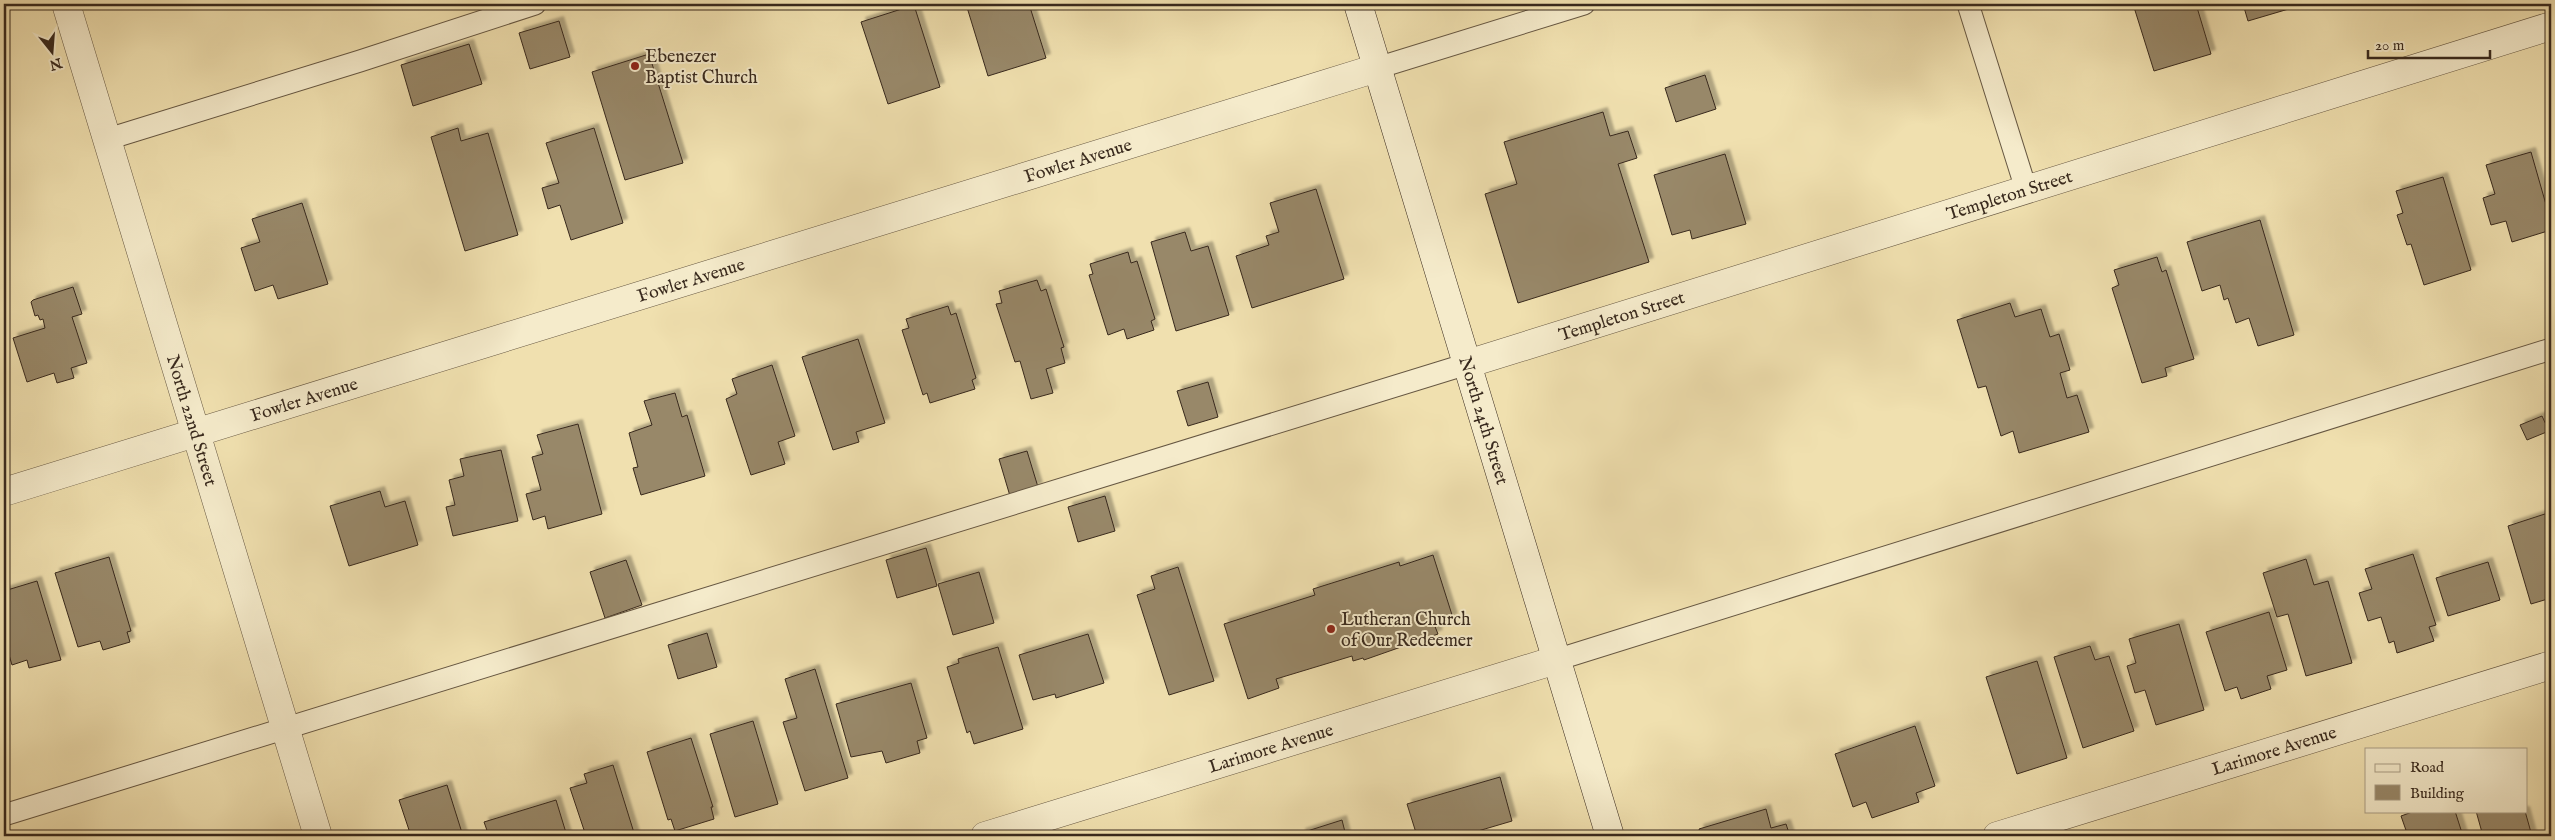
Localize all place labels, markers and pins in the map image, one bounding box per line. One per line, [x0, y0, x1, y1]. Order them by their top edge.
place label: Ebenezer Baptist Church [645, 46, 758, 90]
marker: Ebenezer Baptist Church [629, 60, 641, 72]
place label: Lutheran Church of Our Redeemer [1341, 609, 1473, 653]
marker: Lutheran Church of Our Redeemer [1325, 623, 1337, 635]

